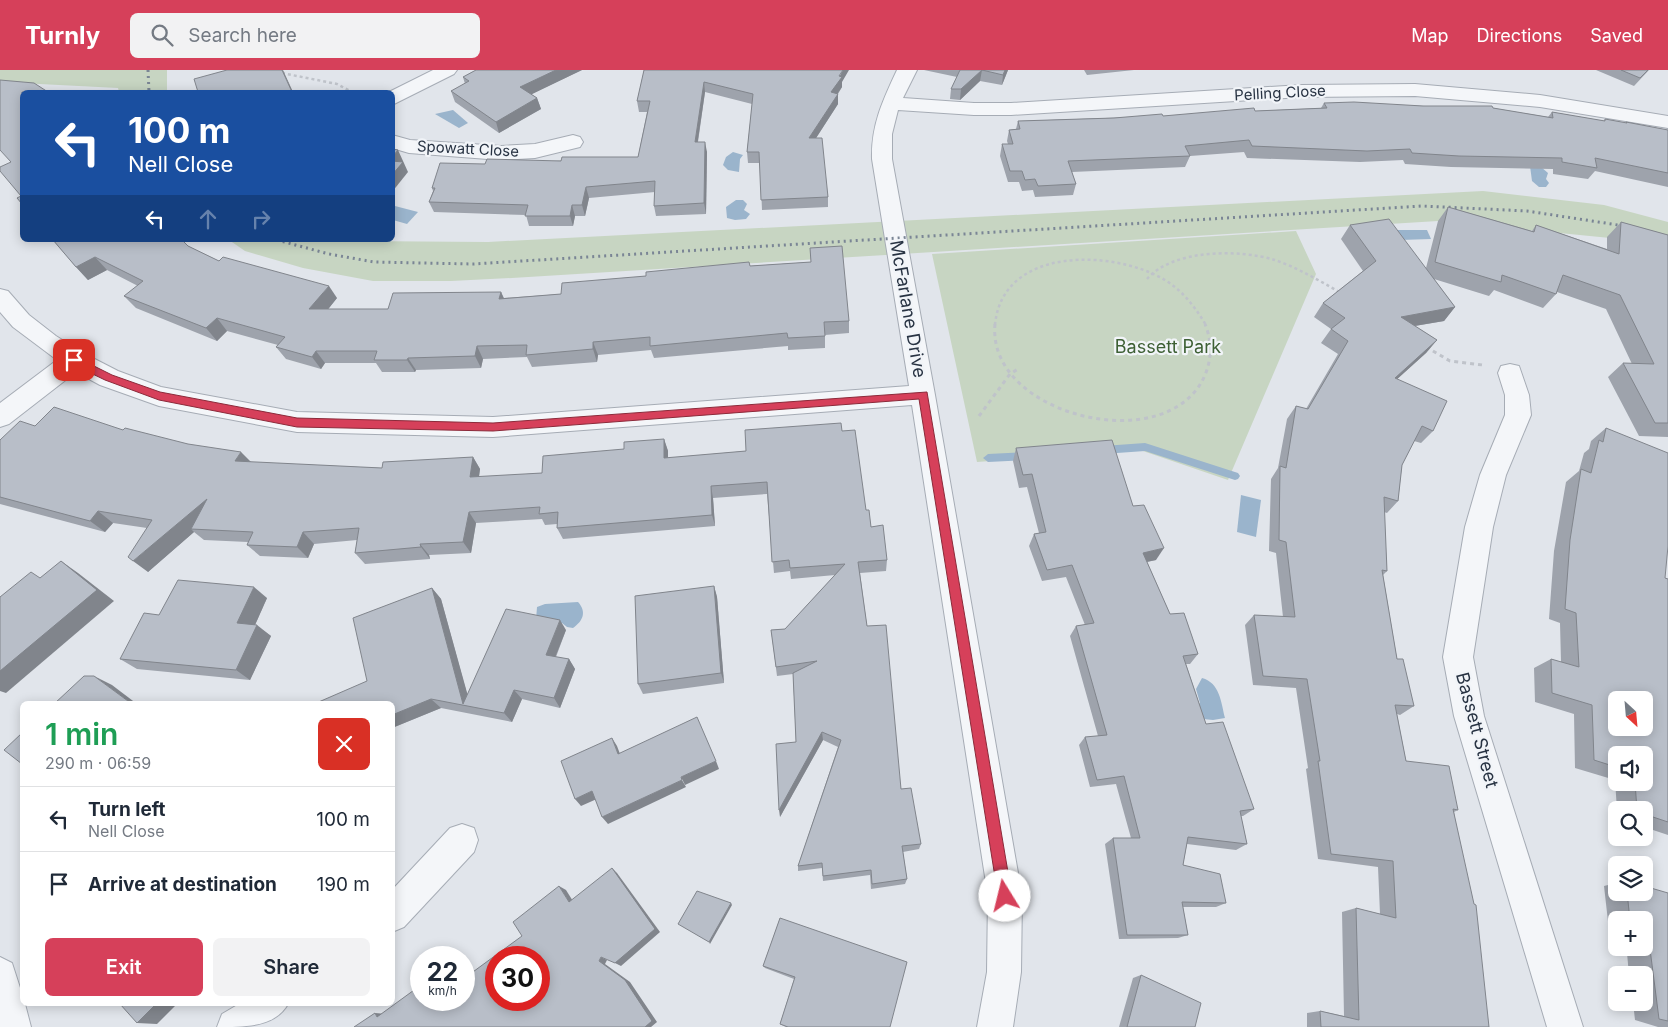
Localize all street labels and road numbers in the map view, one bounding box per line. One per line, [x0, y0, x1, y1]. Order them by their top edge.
street label: Pelling Close [1234, 81, 1326, 104]
street label: Spowatt Close [417, 136, 520, 161]
street label: McFarlane Drive [886, 239, 931, 379]
street label: Bassett Street [1452, 670, 1503, 790]

